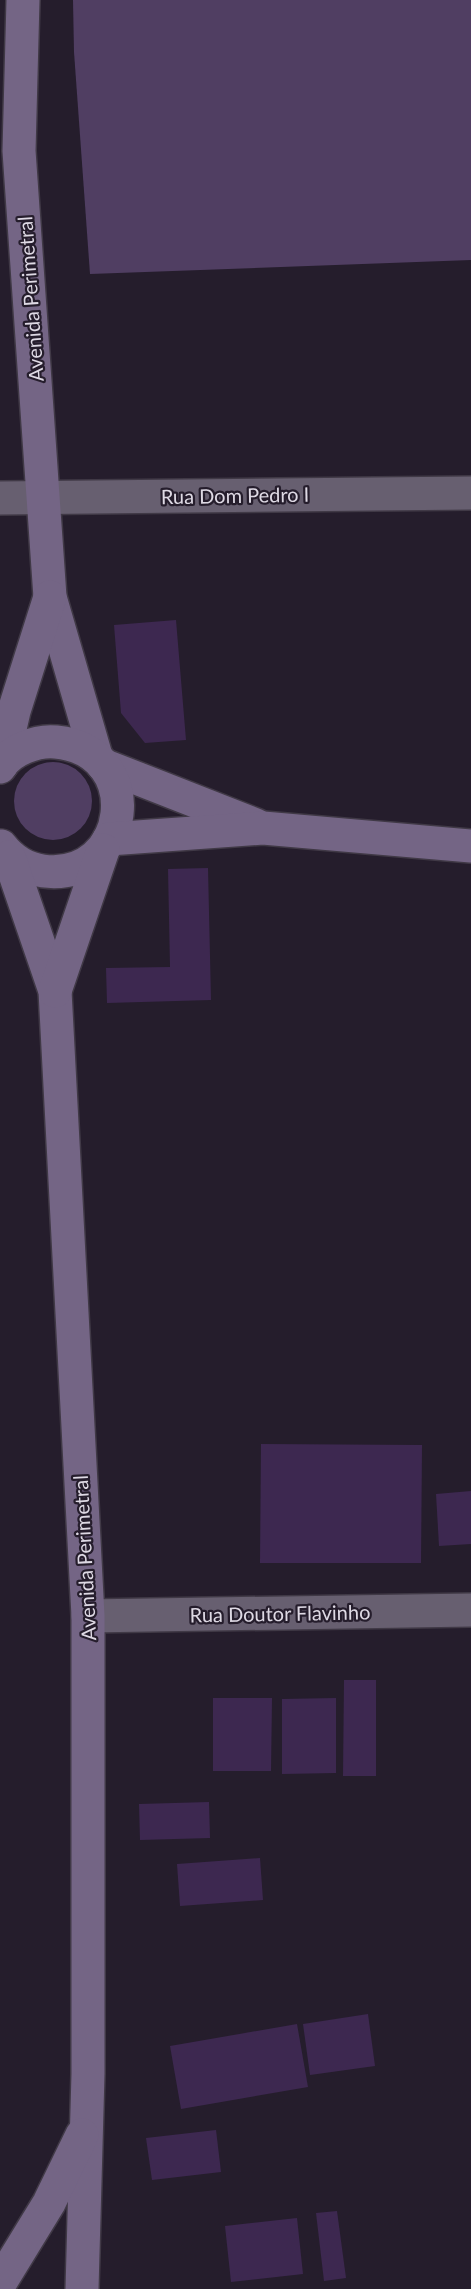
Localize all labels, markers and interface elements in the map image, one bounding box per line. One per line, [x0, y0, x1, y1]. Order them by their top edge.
street label: Avenida Perimetral [12, 216, 48, 382]
street label: Rua Dom Pedro I [161, 482, 309, 508]
street label: Avenida Perimetral [68, 1475, 100, 1641]
street label: Rua Doutor Flavinho [189, 1599, 371, 1627]

